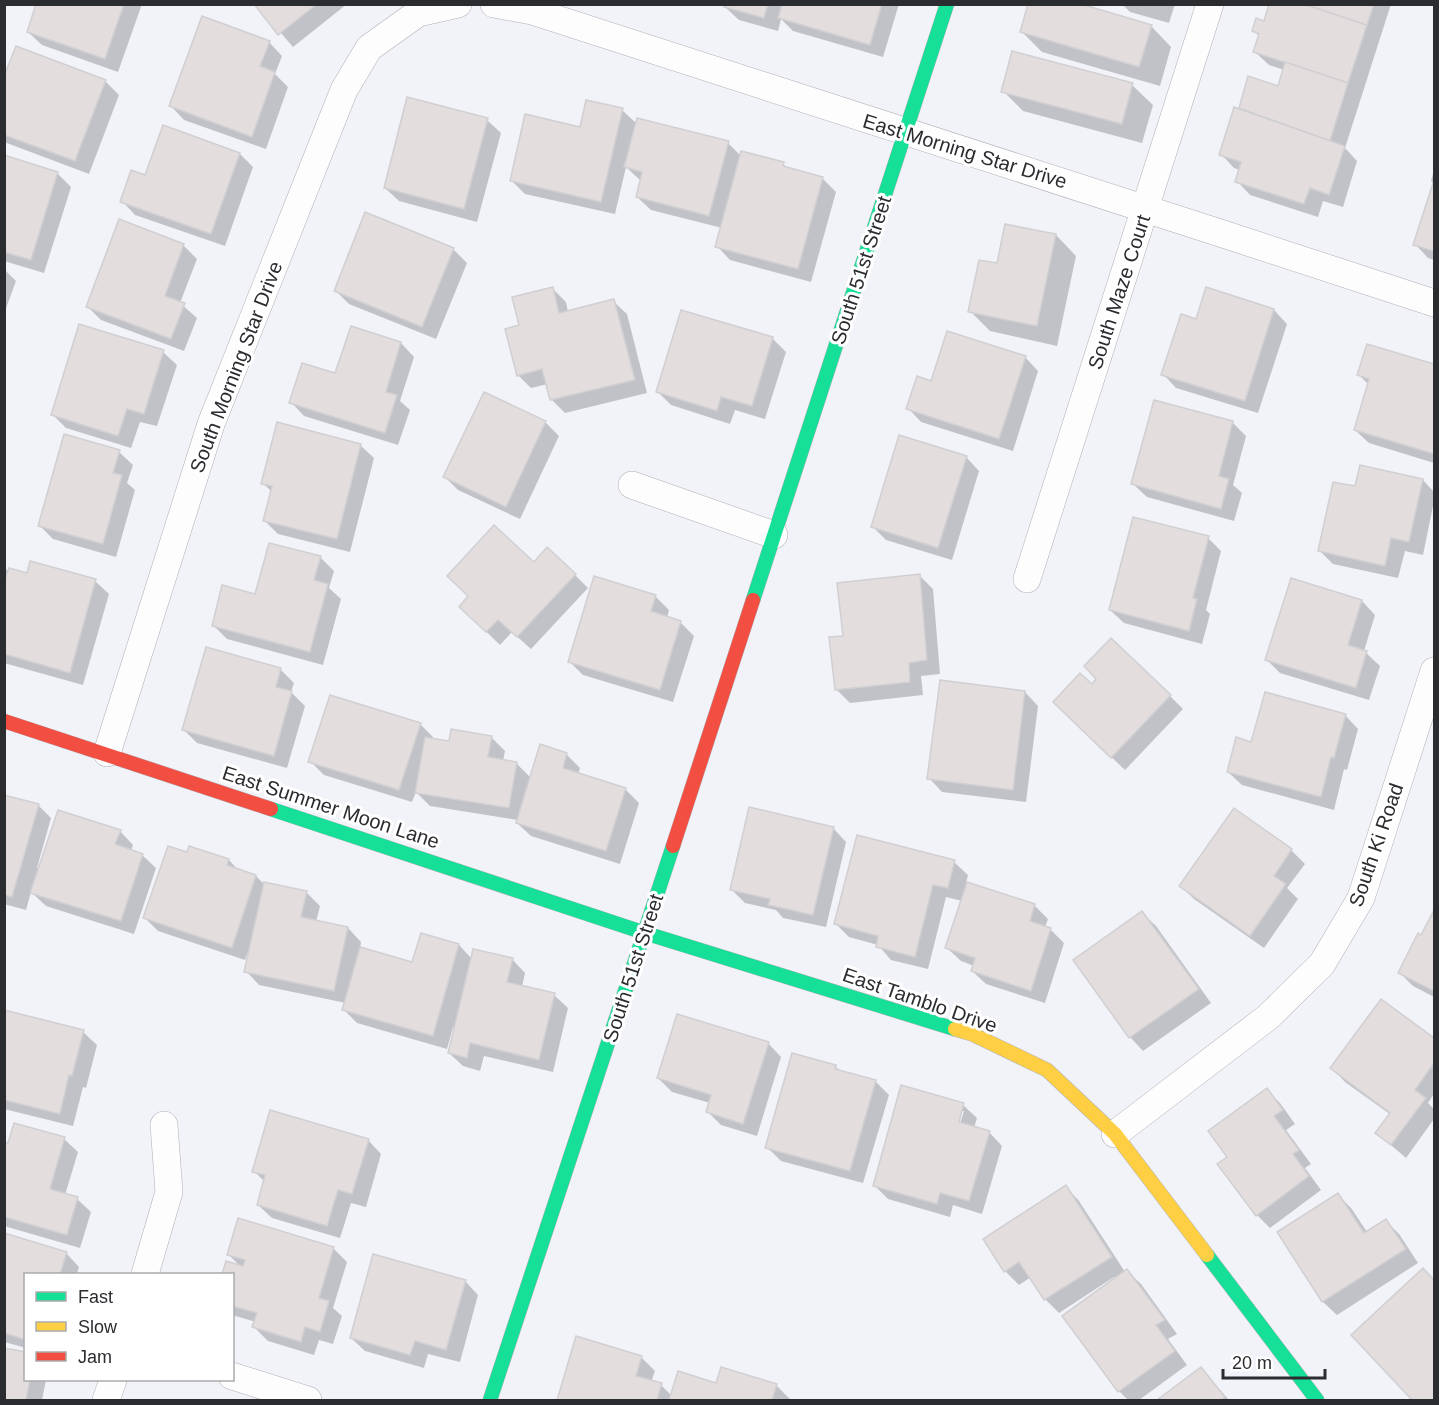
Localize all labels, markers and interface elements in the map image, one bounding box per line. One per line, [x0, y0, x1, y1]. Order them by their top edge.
street label: East Morning Star Drive [860, 109, 1070, 193]
street label: South 51st Street [827, 193, 895, 347]
street label: South Maze Court [1084, 212, 1155, 372]
street label: South Morning Star Drive [185, 258, 287, 476]
street label: East Summer Moon Lane [220, 761, 442, 853]
street label: South Ki Road [1345, 780, 1407, 910]
street label: South 51st Street [599, 891, 667, 1045]
street label: East Tamblo Drive [840, 963, 1000, 1037]
legend [24, 1273, 234, 1381]
text: Fast [78, 1287, 113, 1307]
text: Slow [78, 1317, 118, 1337]
scale bar [1223, 1342, 1325, 1380]
text: Jam [78, 1347, 112, 1367]
text: 20 m [1232, 1353, 1272, 1373]

